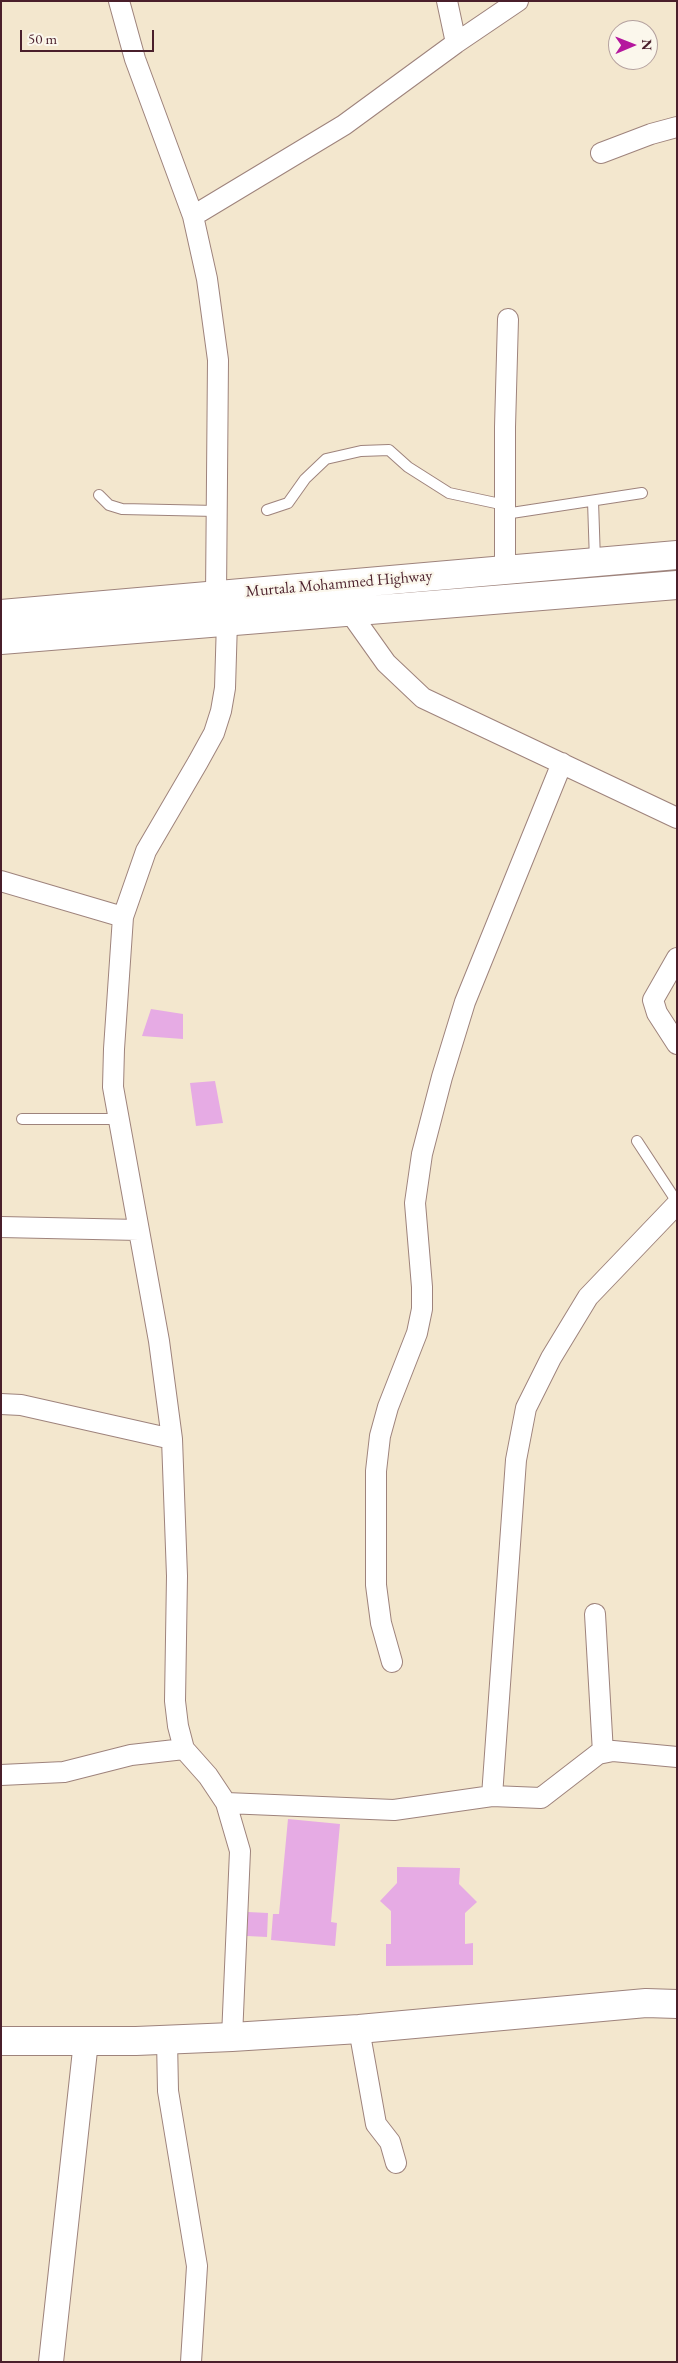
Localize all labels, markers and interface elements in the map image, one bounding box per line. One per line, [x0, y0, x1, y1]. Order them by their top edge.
scale bar [22, 20, 156, 52]
north arrow [608, 20, 658, 70]
text: 50 m [28, 29, 57, 48]
text: N [638, 39, 656, 51]
street label: Murtala Mohammed Highway [245, 566, 433, 602]

